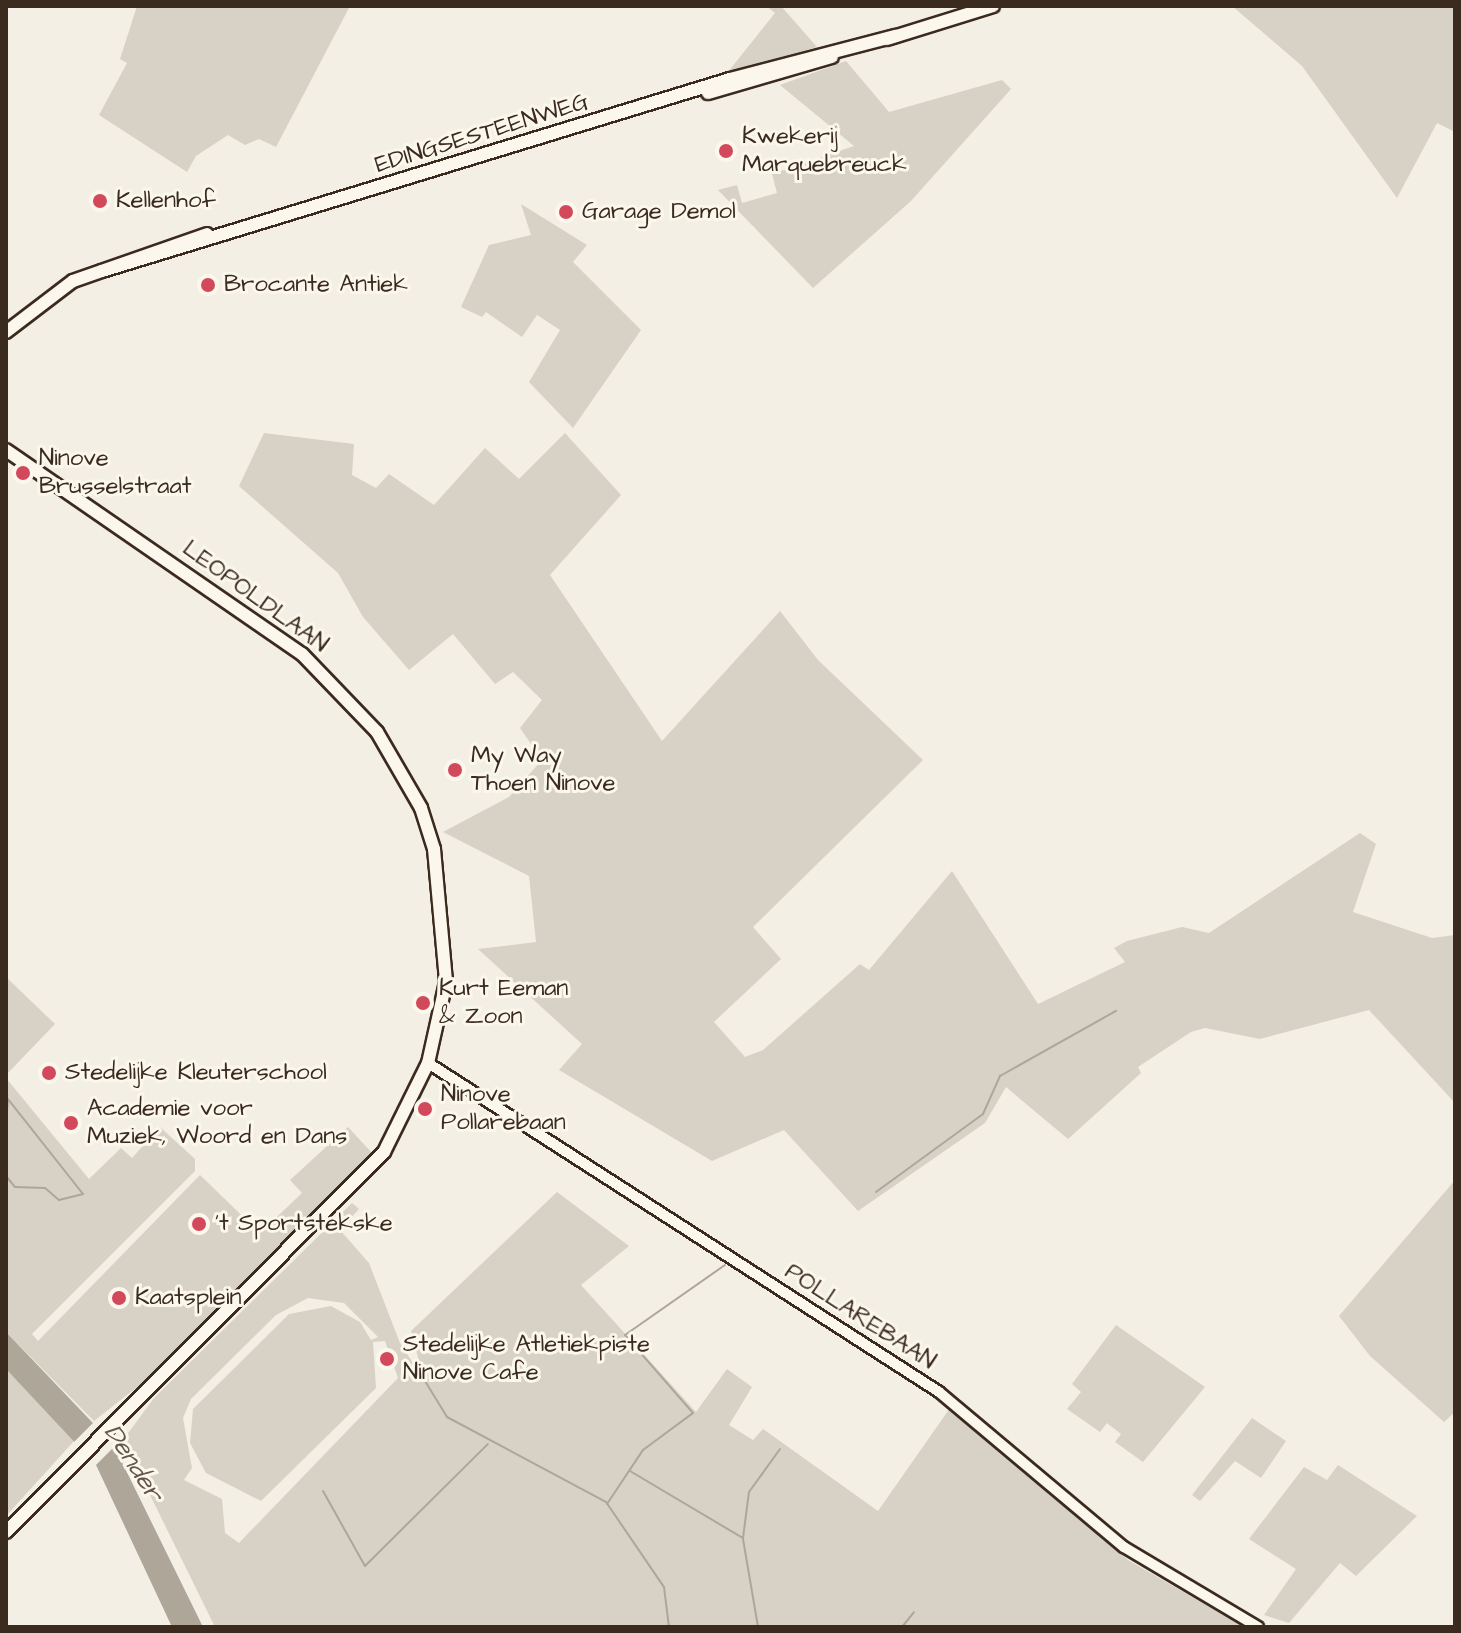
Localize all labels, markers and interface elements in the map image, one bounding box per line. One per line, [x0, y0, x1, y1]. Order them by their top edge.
street label: EDINGSESTEENWEG [372, 88, 592, 180]
place label: Kwekerij Marquebreuck [742, 123, 907, 179]
marker: Kwekerij Marquebreuck [717, 142, 735, 160]
place label: Kellenhof [116, 187, 216, 215]
marker: Kellenhof [91, 192, 109, 210]
place label: Garage Demol [582, 198, 736, 226]
marker: Garage Demol [557, 203, 575, 221]
place label: Brocante Antiek [224, 271, 408, 299]
marker: Brocante Antiek [199, 276, 217, 294]
place label: Ninove Brusselstraat [39, 445, 191, 501]
marker: Ninove Brusselstraat [14, 464, 32, 482]
street label: LEOPOLDLAAN [177, 535, 333, 659]
place label: My Way Thoen Ninove [471, 742, 616, 798]
marker: My Way Thoen Ninove [446, 761, 464, 779]
place label: Kurt Eeman & Zoon [439, 975, 568, 1031]
marker: Kurt Eeman & Zoon [414, 994, 432, 1012]
place label: Stedelijke Kleuterschool [65, 1059, 327, 1087]
marker: Stedelijke Kleuterschool [40, 1064, 58, 1082]
place label: Ninove Pollarebaan [441, 1081, 566, 1137]
place label: Academie voor Muziek, Woord en Dans [87, 1095, 347, 1151]
marker: Ninove Pollarebaan [416, 1100, 434, 1118]
marker: Academie voor Muziek, Woord en Dans [62, 1114, 80, 1132]
place label: 't Sportstekske [215, 1210, 393, 1238]
marker: 't Sportstekske [190, 1215, 208, 1233]
street label: POLLAREBAAN [779, 1257, 941, 1377]
place label: Kaatsplein [135, 1284, 241, 1312]
marker: Kaatsplein [110, 1289, 128, 1307]
place label: Stedelijke Atletiekpiste Ninove Cafe [403, 1331, 650, 1387]
marker: Stedelijke Atletiekpiste Ninove Cafe [378, 1350, 396, 1368]
water label: Dender [97, 1419, 169, 1507]

